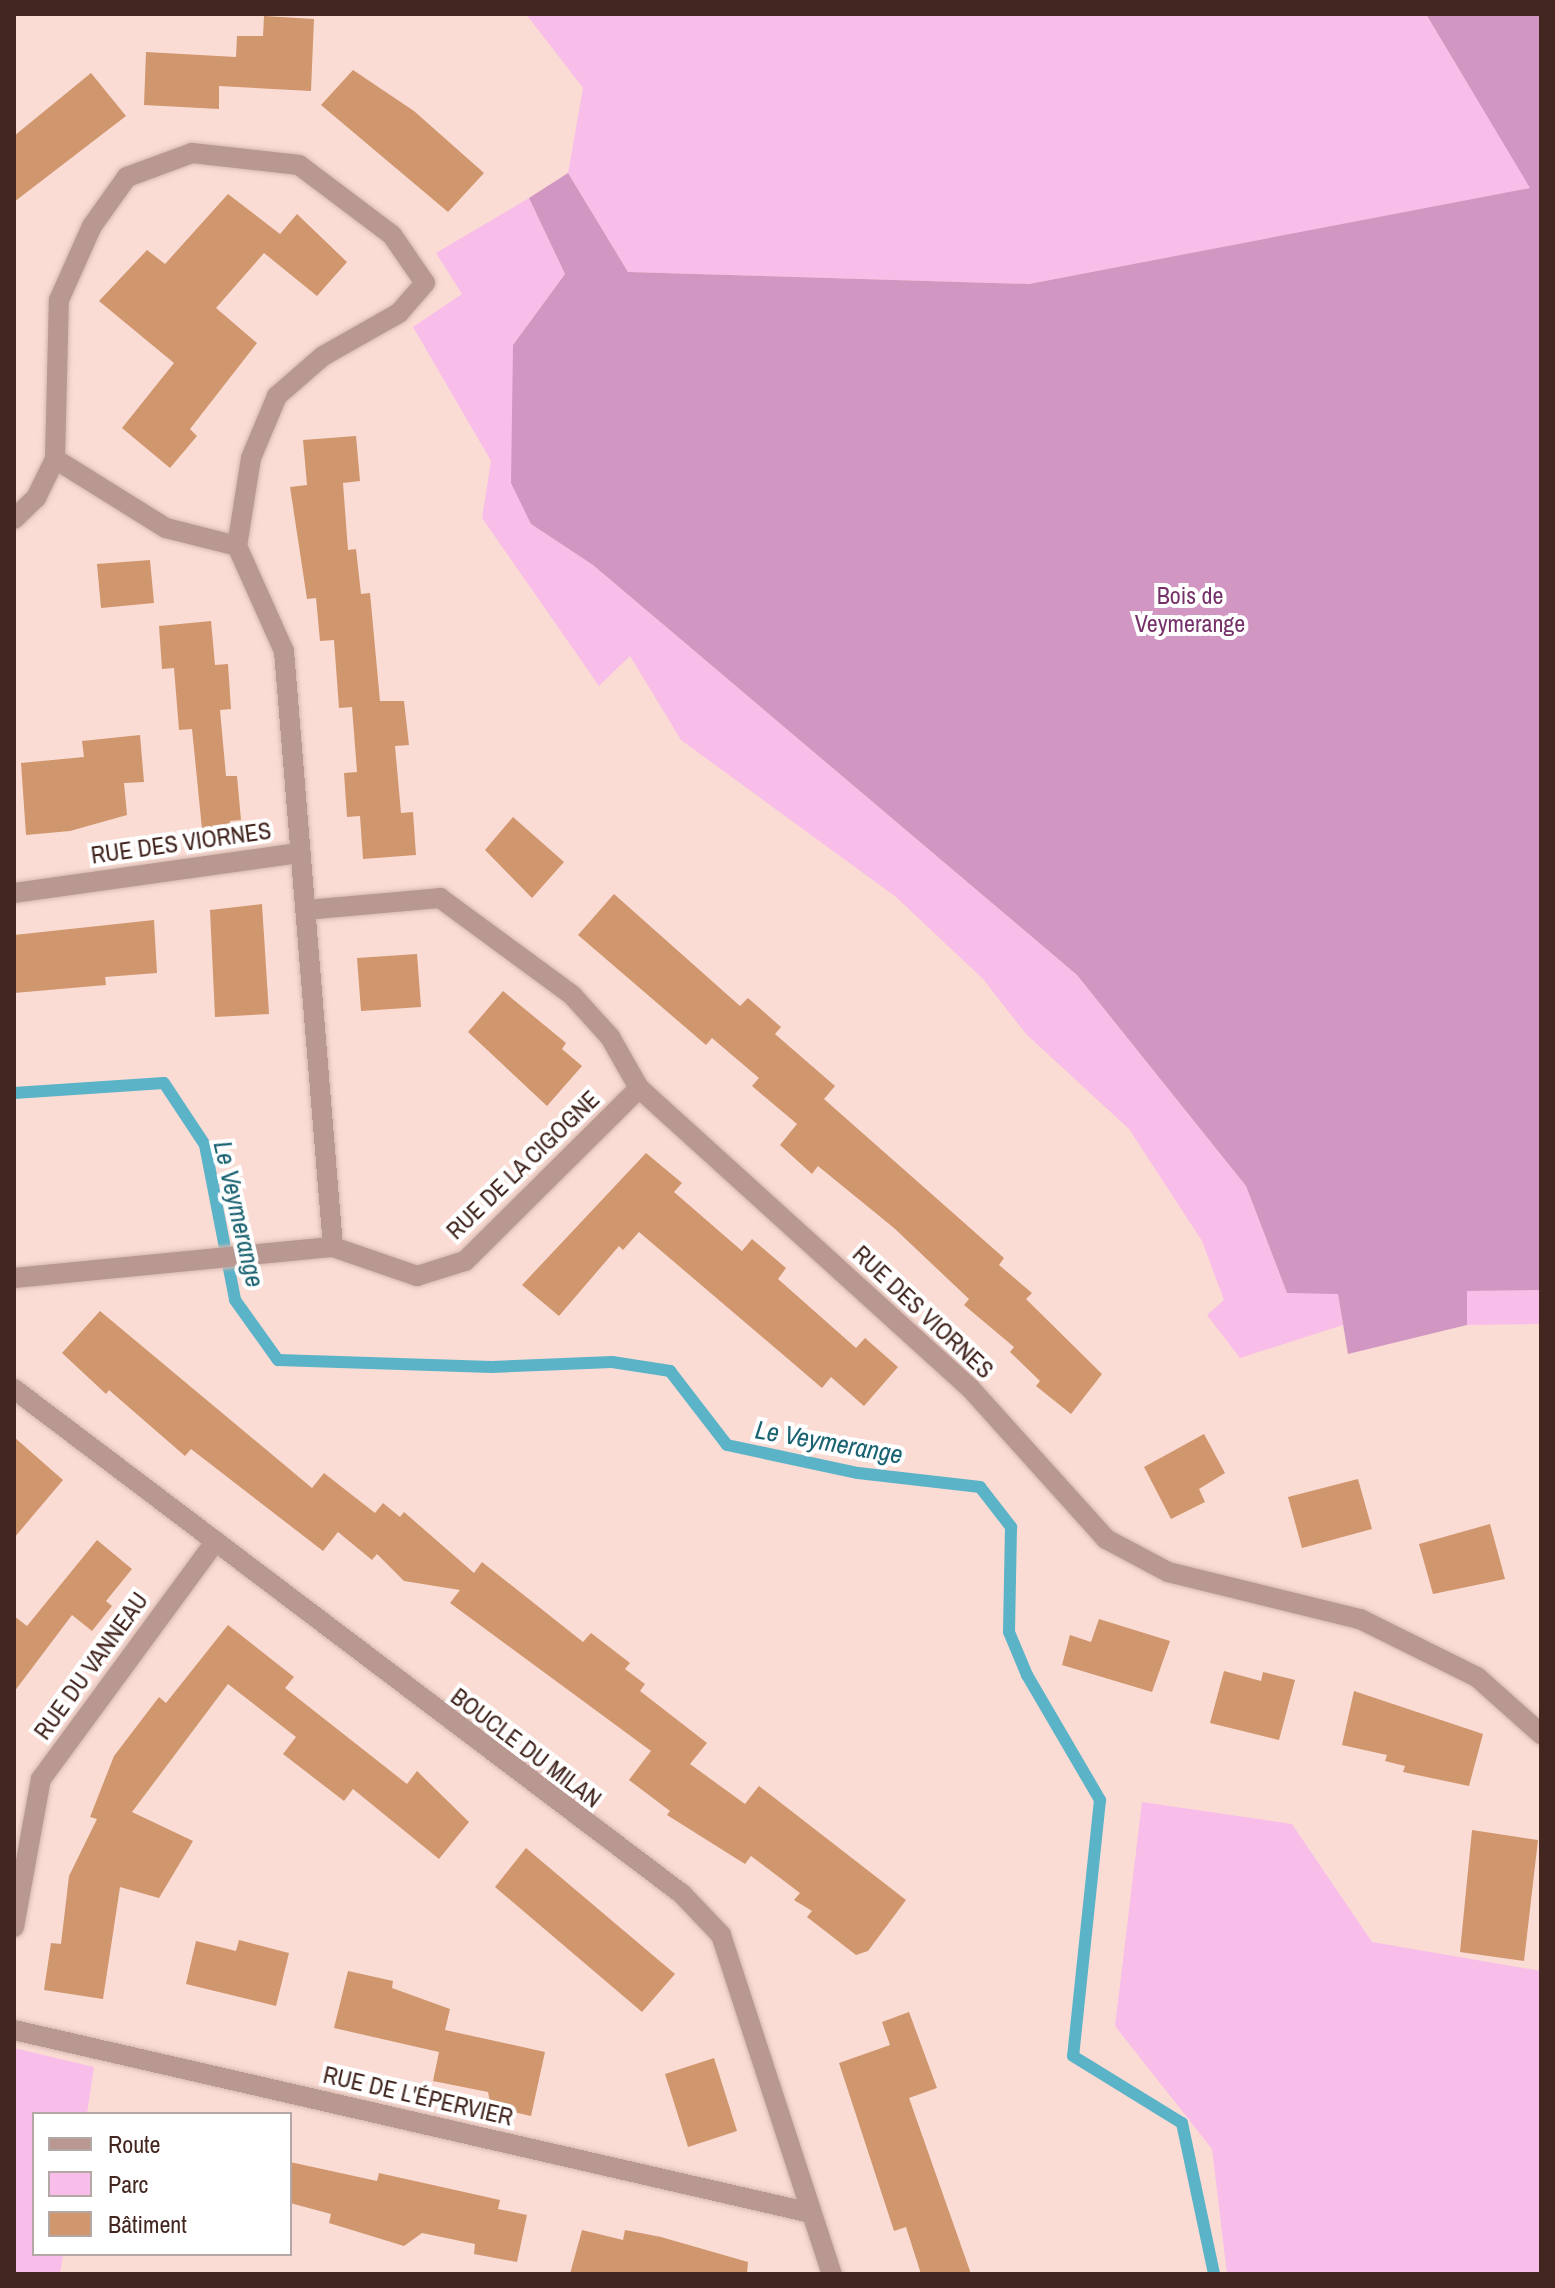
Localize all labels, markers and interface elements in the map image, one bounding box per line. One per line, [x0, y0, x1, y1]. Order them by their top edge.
park label: Bois de Veymerange [1135, 582, 1245, 638]
street label: RUE DES VIORNES [89, 816, 273, 870]
street label: RUE DE LA CIGOGNE [440, 1084, 606, 1246]
water label: Le Veymerange [207, 1138, 271, 1290]
street label: RUE DES VIORNES [847, 1240, 999, 1384]
water label: Le Veymerange [753, 1414, 905, 1470]
street label: RUE DU VANNEAU [28, 1587, 154, 1745]
street label: BOUCLE DU MILAN [445, 1682, 607, 1814]
street label: RUE DE L'ÉPERVIER [320, 2060, 516, 2132]
legend [32, 2112, 292, 2256]
text: Route [108, 2128, 161, 2160]
text: Parc [108, 2168, 148, 2200]
text: Bâtiment [108, 2208, 187, 2240]

